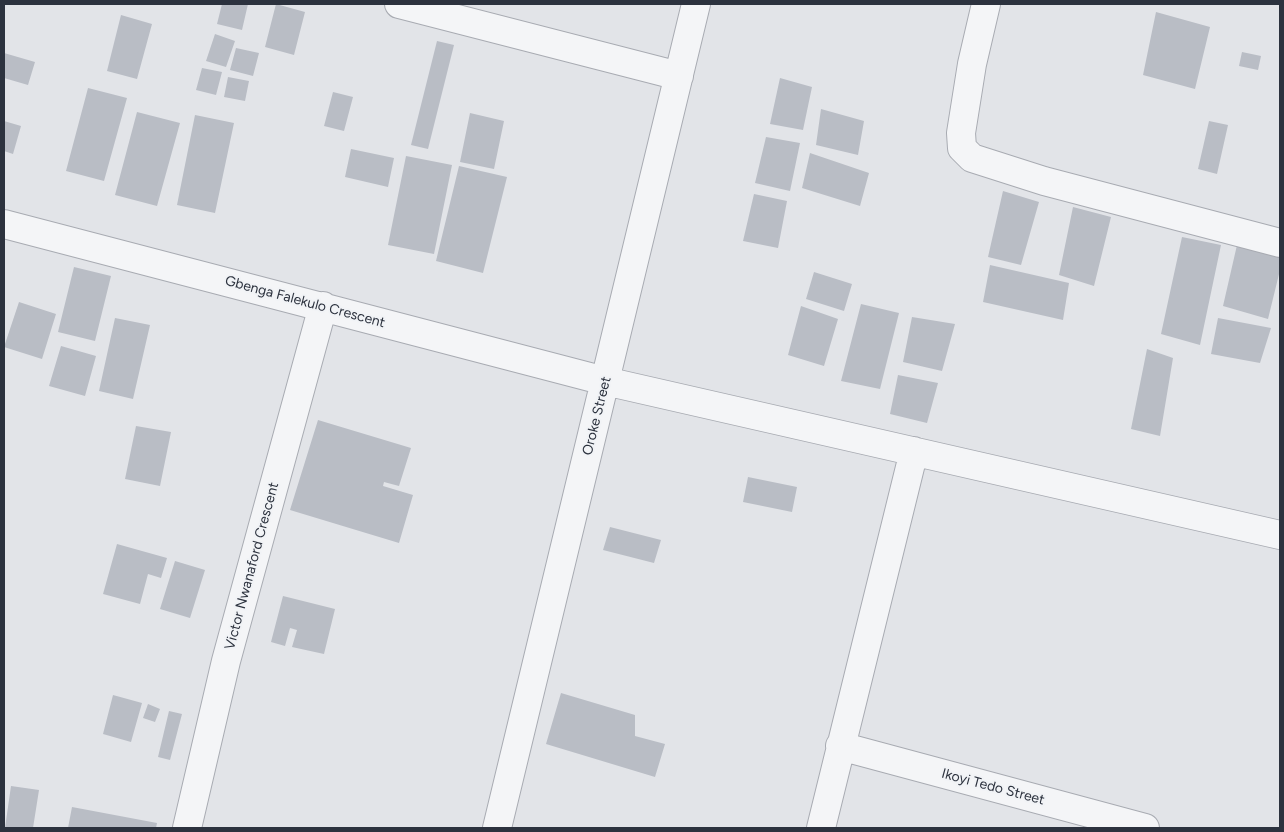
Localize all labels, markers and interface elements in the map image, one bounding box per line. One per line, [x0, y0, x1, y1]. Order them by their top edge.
street label: Gbenga Falekulo Crescent [223, 273, 387, 331]
street label: Oroke Street [579, 375, 615, 457]
street label: Victor Nwanaford Crescent [222, 480, 282, 652]
street label: Ikoyi Tedo Street [940, 765, 1046, 809]

